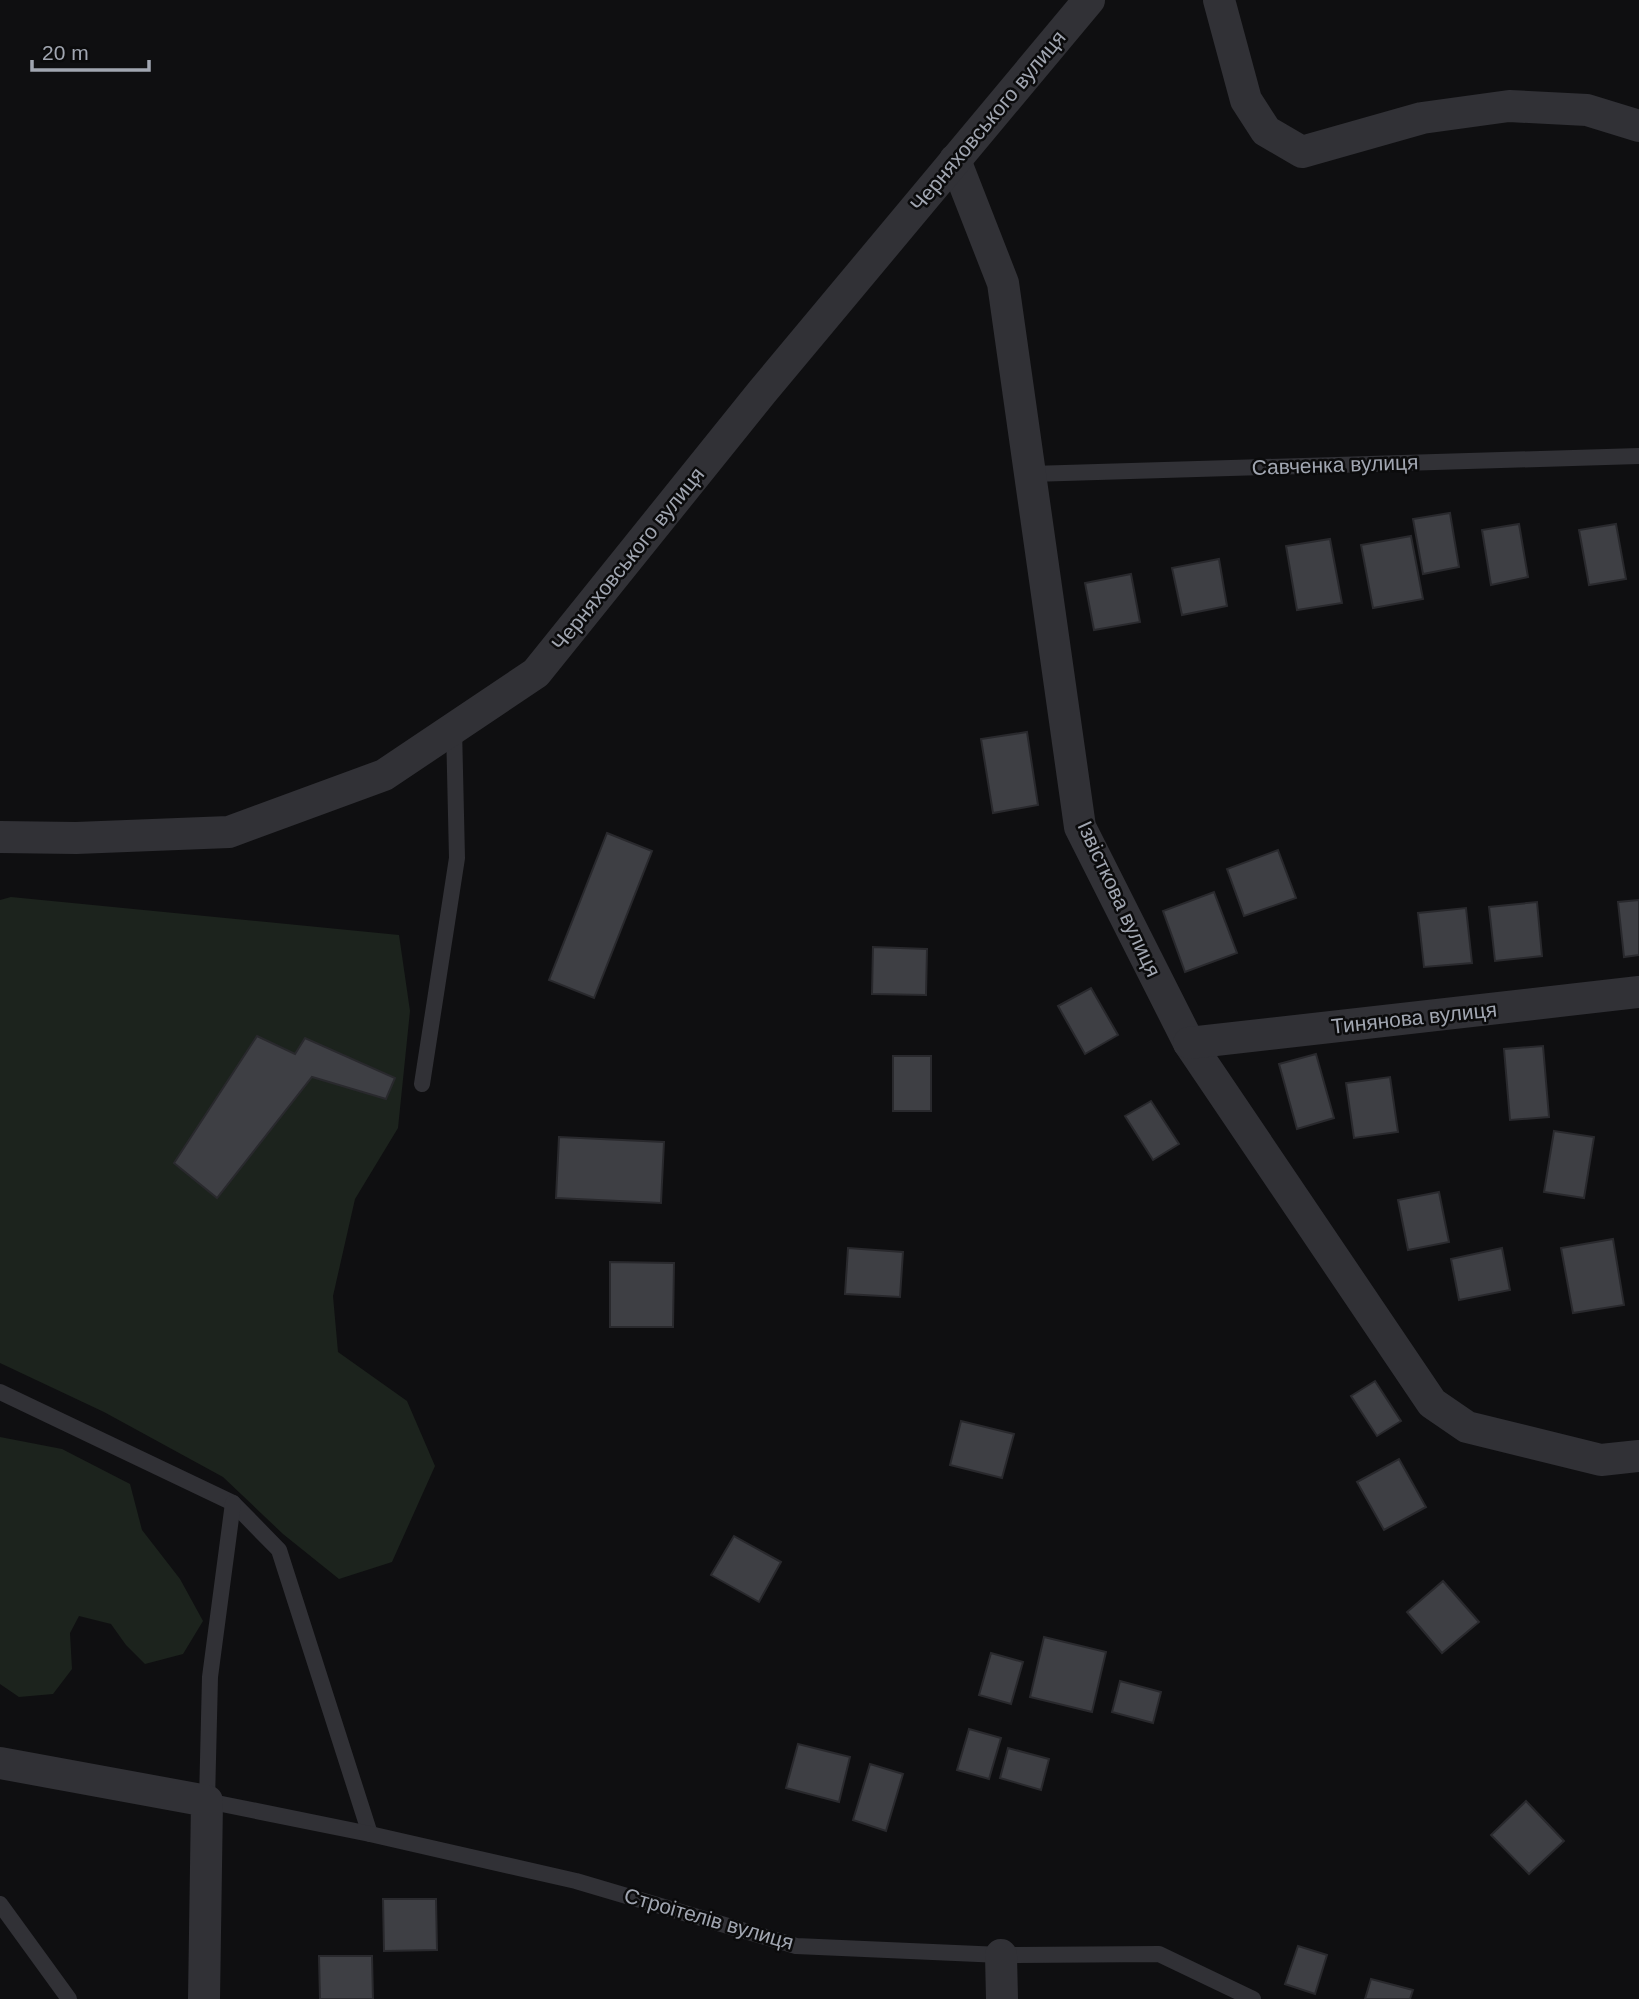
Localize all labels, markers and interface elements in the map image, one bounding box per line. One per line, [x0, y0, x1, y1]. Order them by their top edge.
street label: Черняховського вулиця [905, 26, 1070, 216]
scale bar [32, 28, 149, 72]
text: 20 m [42, 41, 89, 64]
street label: Савченка вулиця [1251, 450, 1419, 479]
street label: Черняховського вулиця [547, 463, 708, 655]
street label: Iзвiсткова вулиця [1073, 817, 1166, 980]
street label: Тинянова вулиця [1330, 997, 1498, 1038]
street label: Строiтелiв вулиця [622, 1883, 797, 1954]

